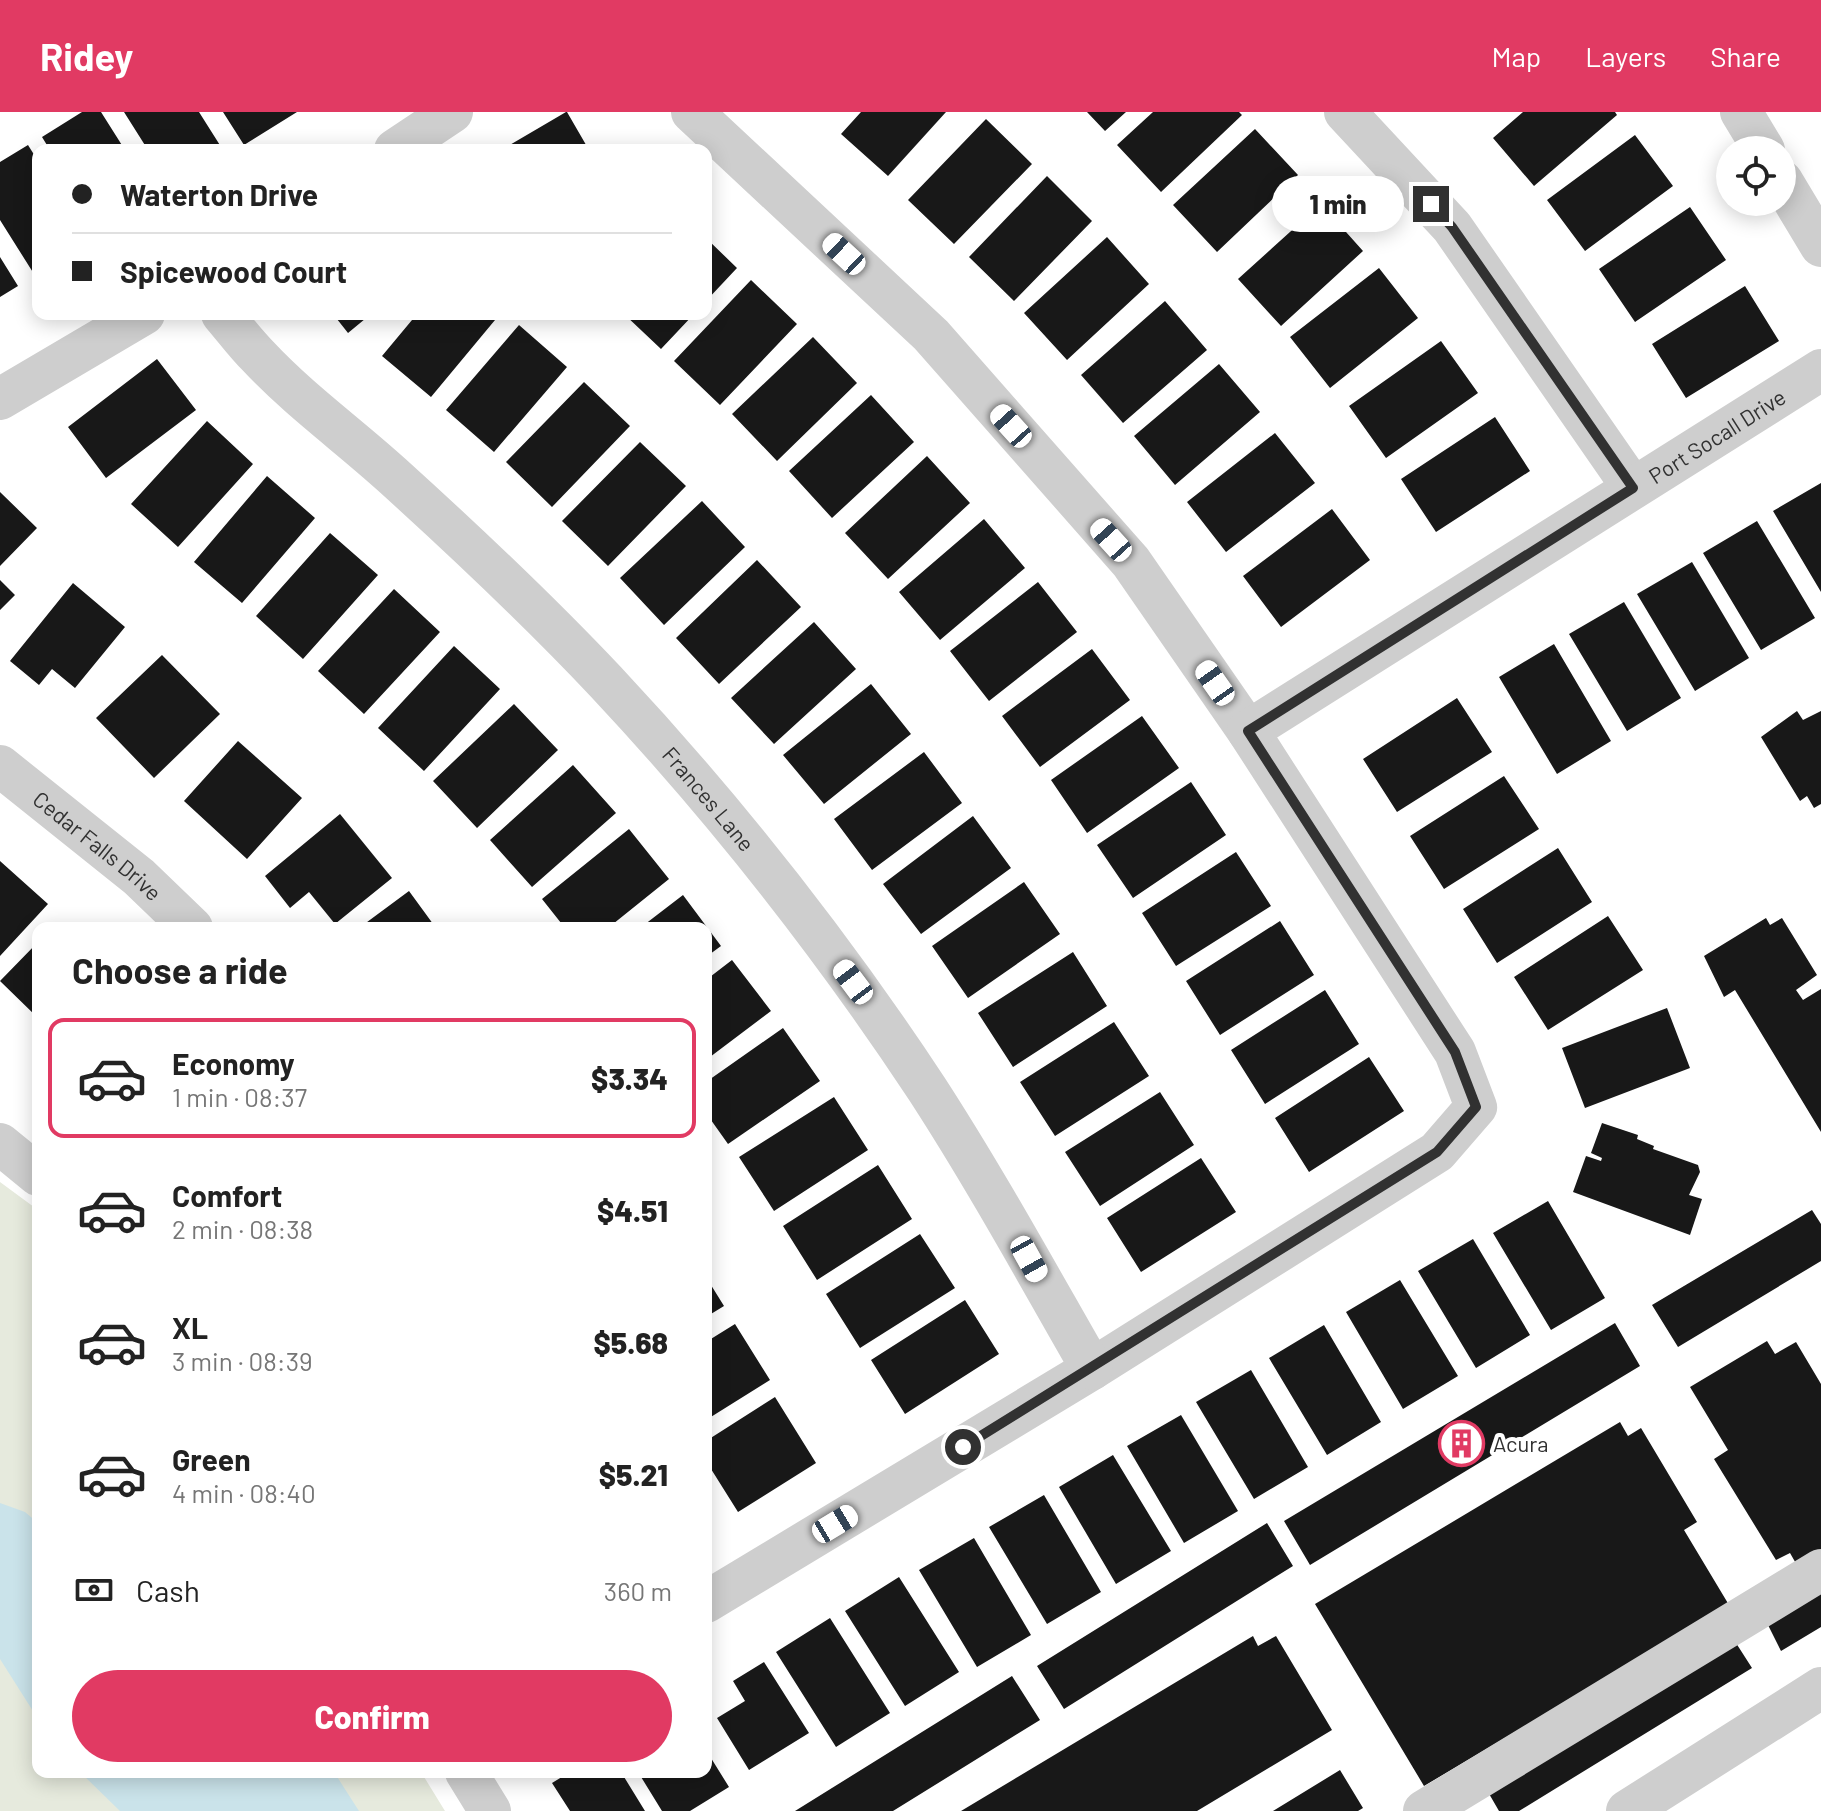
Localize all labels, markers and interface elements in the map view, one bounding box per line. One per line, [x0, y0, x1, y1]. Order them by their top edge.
text: Ridey [40, 33, 133, 79]
text: Map [1491, 39, 1541, 73]
text: Layers [1585, 39, 1666, 73]
text: Share [1710, 39, 1781, 73]
map controls [1716, 136, 1796, 216]
button: locate [1716, 136, 1796, 216]
text: Waterton Drive [120, 176, 318, 212]
callout: 1 min [1271, 176, 1403, 232]
route end [1413, 186, 1449, 222]
text: 1 min [1309, 188, 1367, 219]
car [818, 229, 870, 279]
text: Spicewood Court [120, 253, 347, 289]
street label: Port Socall Drive [1644, 383, 1790, 488]
car [986, 400, 1036, 452]
car [1086, 514, 1136, 566]
car [1191, 656, 1239, 710]
street label: Frances Lane [658, 741, 760, 856]
street label: Cedar Falls Drive [29, 785, 168, 905]
text: Choose a ride [72, 948, 288, 991]
car [829, 956, 877, 1008]
icon: car [76, 1042, 148, 1114]
text: Economy [172, 1045, 295, 1081]
text: $3.34 [591, 1060, 668, 1096]
text: 1 min · 08:37 [172, 1081, 307, 1112]
icon: car [76, 1174, 148, 1246]
text: Comfort [172, 1177, 282, 1213]
text: $4.51 [597, 1192, 668, 1228]
text: 2 min · 08:38 [172, 1213, 313, 1244]
car [1007, 1232, 1051, 1286]
icon: car [76, 1306, 148, 1378]
text: XL [172, 1309, 208, 1345]
text: $5.68 [593, 1324, 668, 1360]
text: 3 min · 08:39 [172, 1345, 313, 1376]
building icon: Acura [1438, 1419, 1486, 1467]
route start [945, 1429, 981, 1465]
place label: Acura [1493, 1430, 1549, 1456]
icon: car [76, 1438, 148, 1510]
text: Green [172, 1441, 251, 1477]
text: $5.21 [599, 1456, 668, 1492]
text: 4 min · 08:40 [172, 1477, 316, 1508]
car [808, 1501, 862, 1547]
icon: cash [72, 1568, 116, 1612]
text: Cash [136, 1572, 200, 1608]
text: 360 m [604, 1575, 672, 1606]
button: Confirm [72, 1670, 672, 1762]

